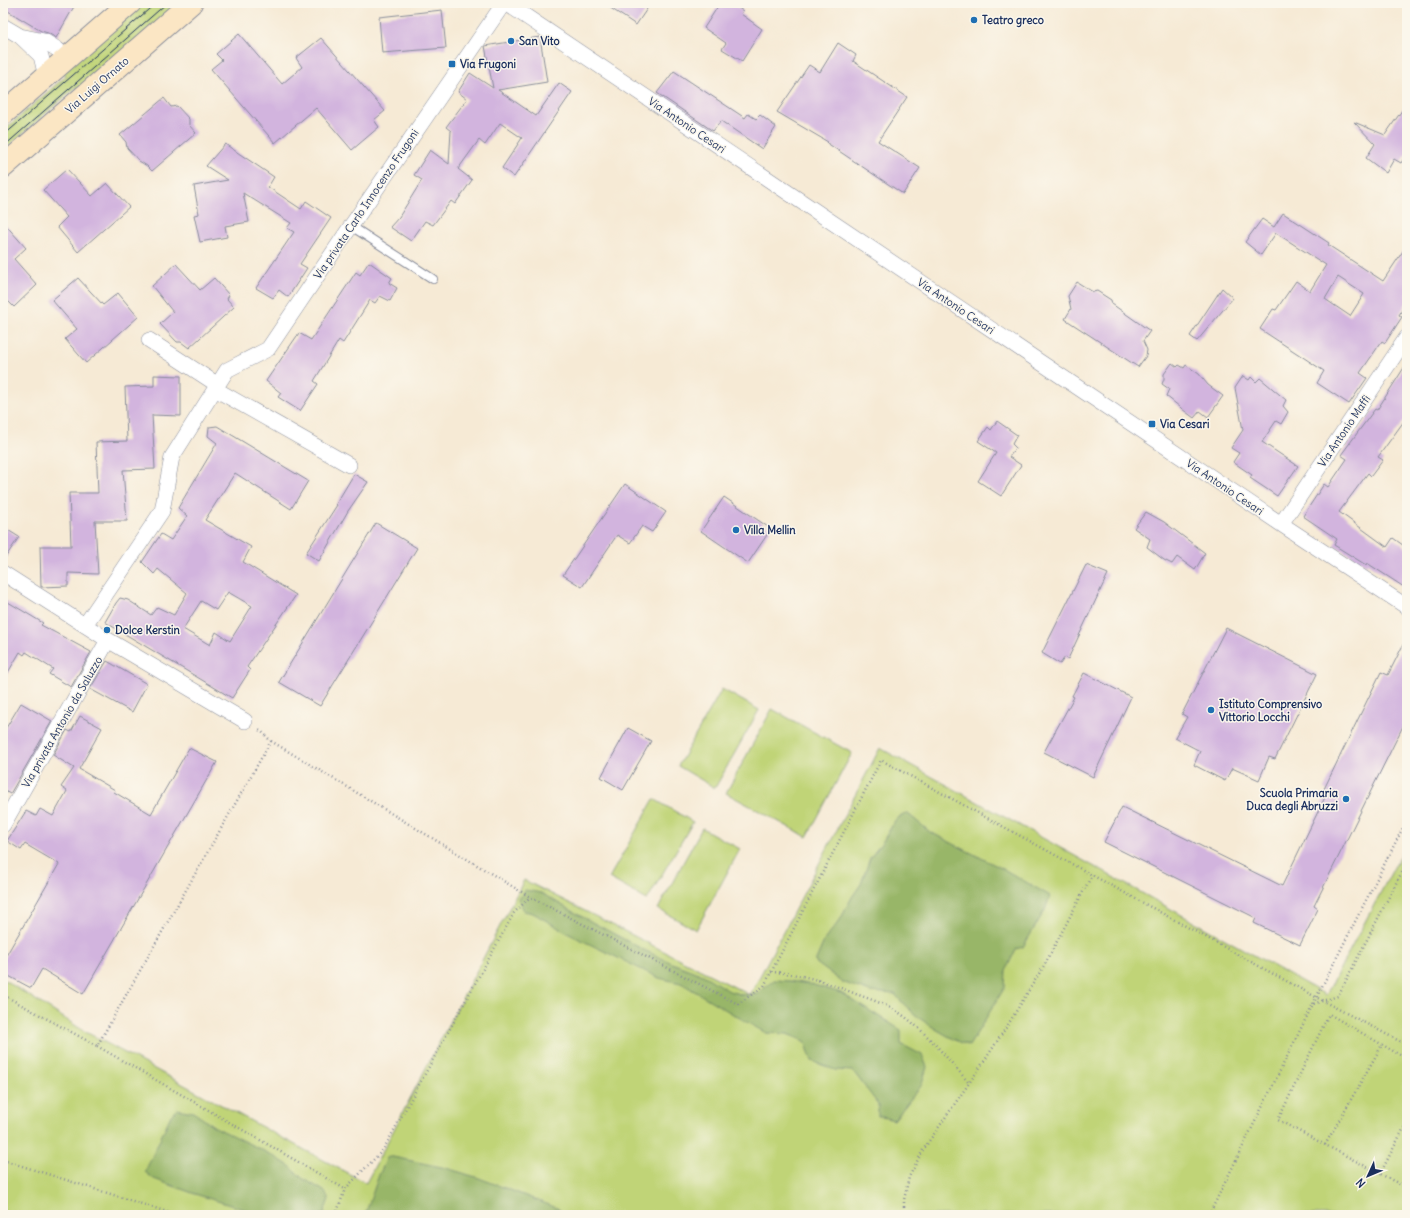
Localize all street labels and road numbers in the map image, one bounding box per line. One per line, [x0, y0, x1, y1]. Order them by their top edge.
street label: Via Luigi Ornato [62, 54, 132, 116]
street label: Via Antonio Cesari [646, 94, 728, 156]
street label: Via privata Carlo Innocenzo Frugoni [310, 126, 422, 282]
street label: Via Antonio Cesari [915, 275, 997, 337]
street label: Via Antonio Maffi [1315, 392, 1373, 470]
street label: Via Antonio Cesari [1184, 456, 1266, 518]
street label: Via privata Antonio da Saluzzo [19, 654, 105, 790]

